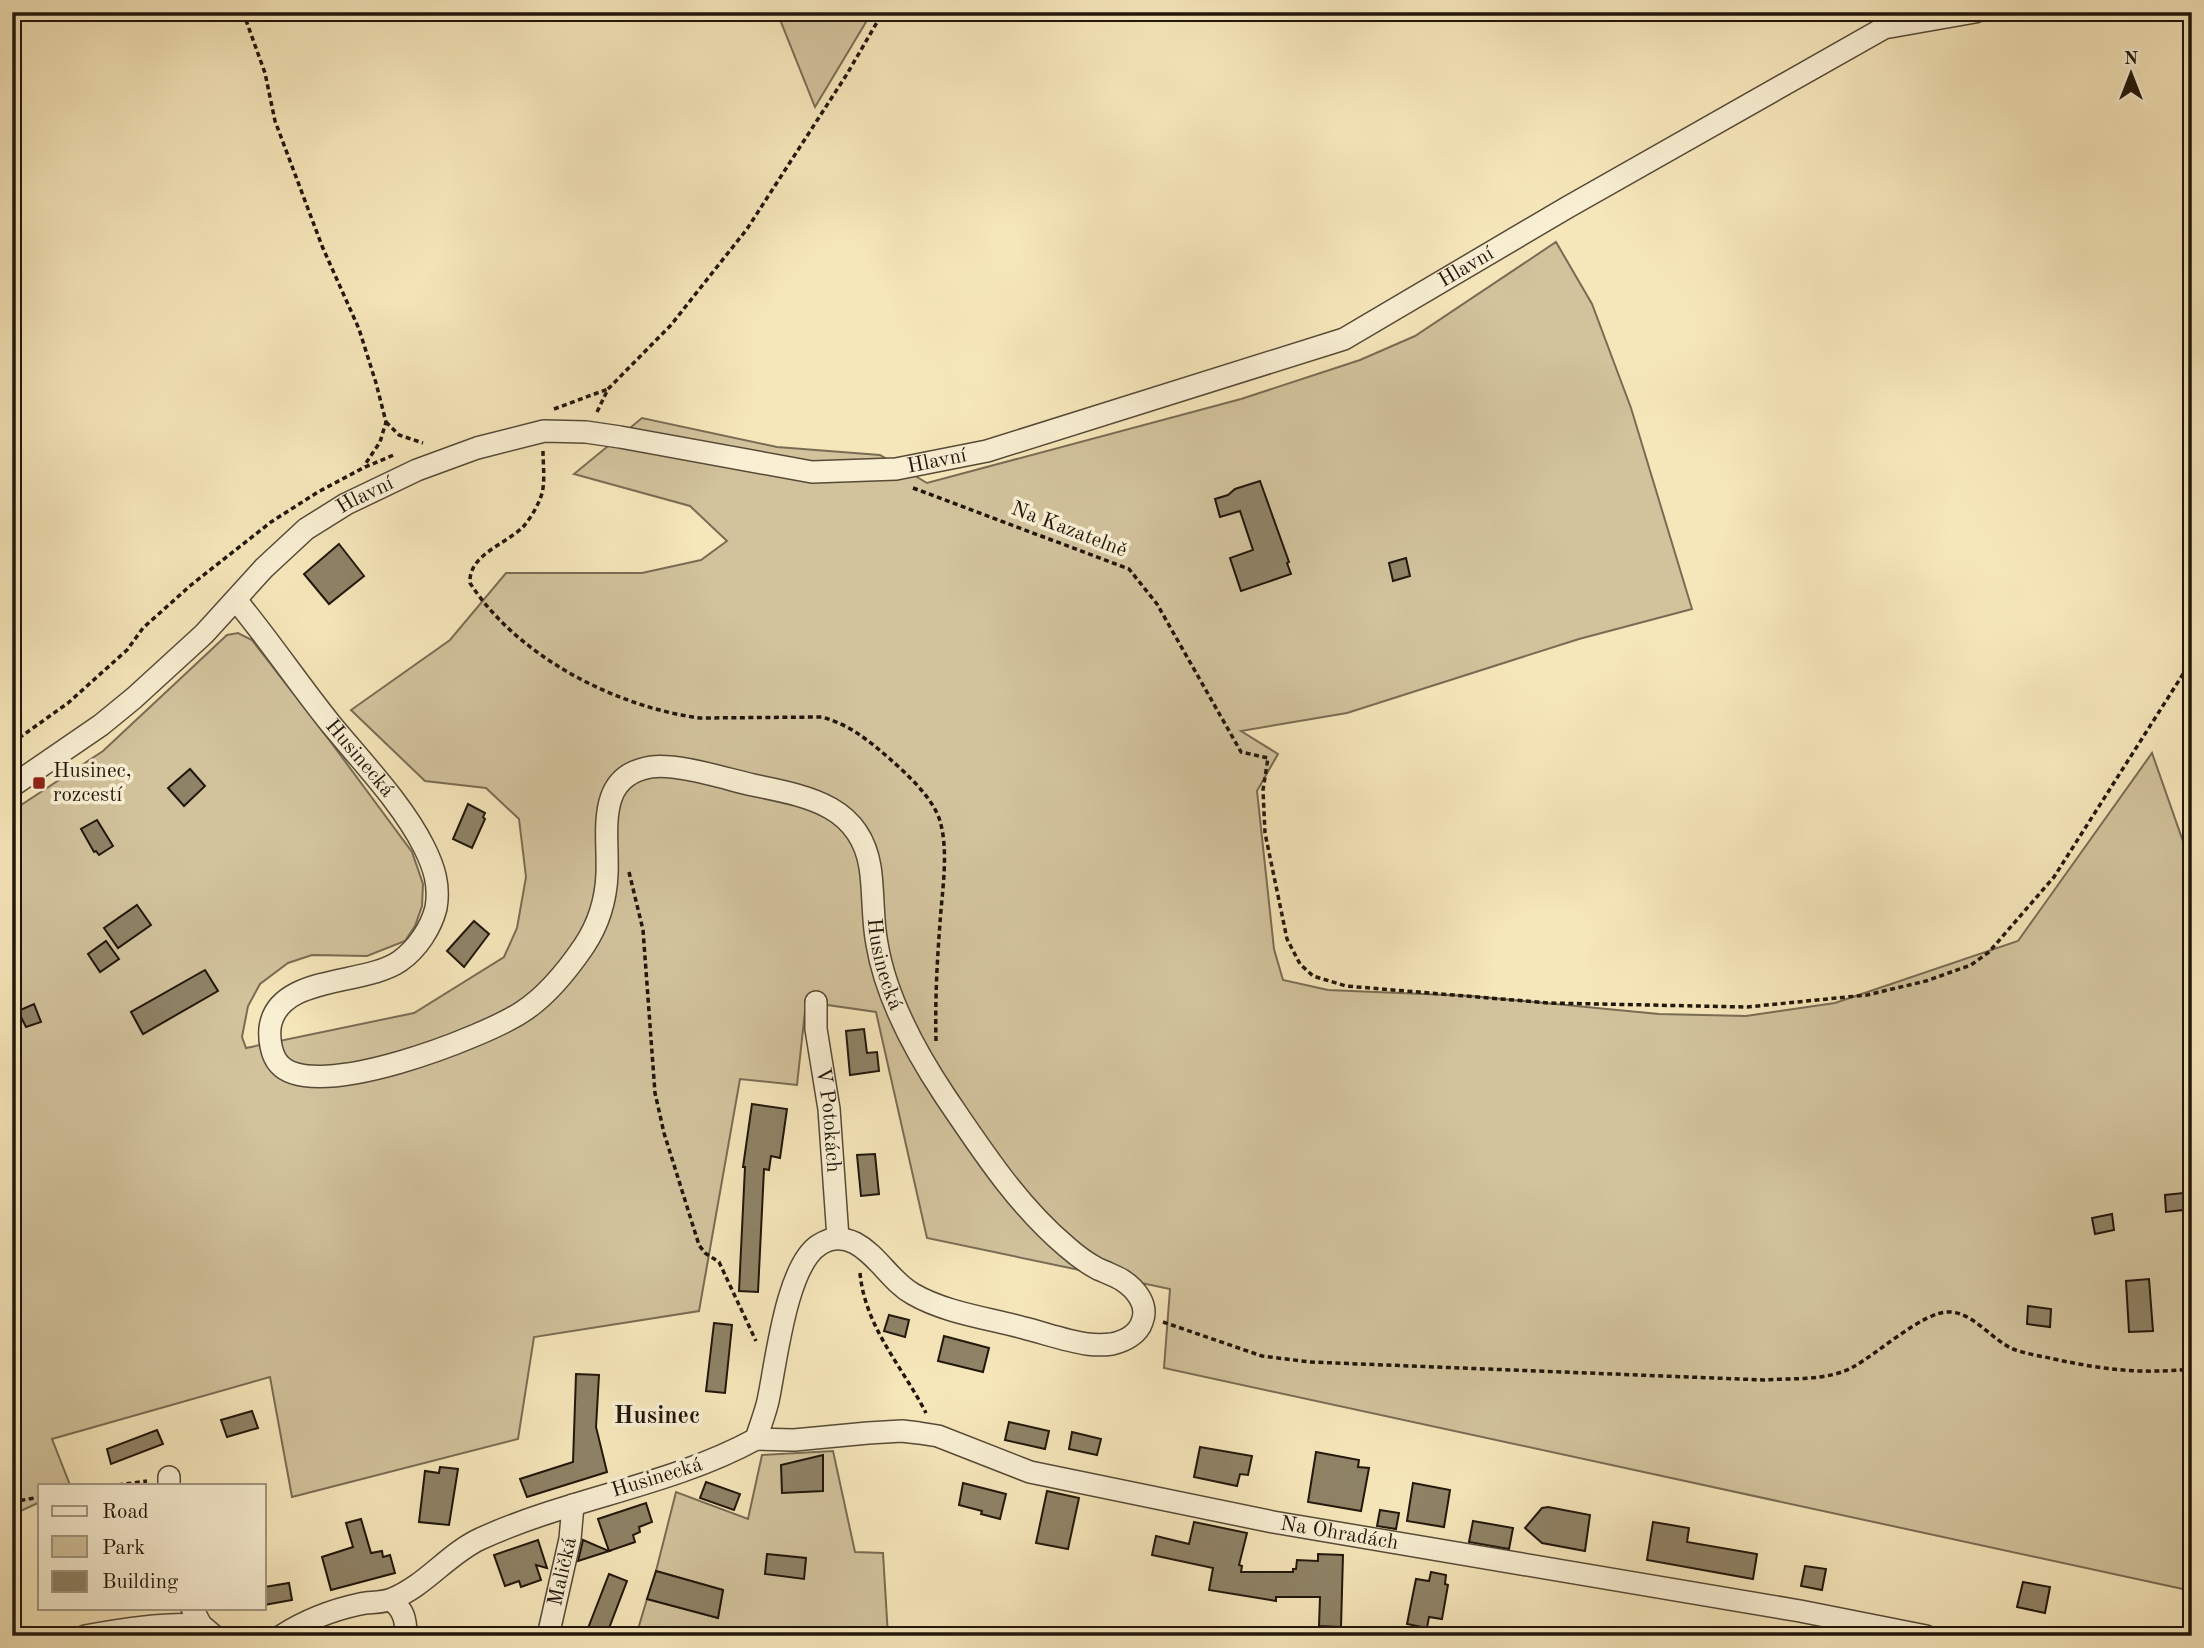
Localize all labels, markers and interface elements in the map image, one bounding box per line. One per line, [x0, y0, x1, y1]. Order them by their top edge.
north arrow [2096, 38, 2166, 108]
text: N [2124, 50, 2139, 69]
street label: Hlavní [1435, 243, 1498, 291]
street label: Hlavní [905, 445, 969, 477]
street label: Hlavní [333, 472, 397, 518]
street label: Na Kazatelně [1008, 498, 1130, 562]
street label: Husinecká [321, 715, 398, 801]
place label: Husinec, rozcestí [53, 761, 132, 806]
marker: Husinec, rozcestí [31, 775, 47, 791]
street label: Husinecká [863, 917, 906, 1013]
street label: V Potokách [812, 1066, 844, 1173]
district label: Husinec [614, 1405, 700, 1429]
street label: Husinecká [609, 1454, 705, 1502]
legend [38, 1484, 266, 1610]
text: Road [102, 1502, 149, 1523]
street label: Na Ohradách [1279, 1513, 1400, 1554]
street label: Maličká [545, 1535, 581, 1608]
text: Park [102, 1538, 145, 1559]
text: Building [102, 1572, 179, 1593]

